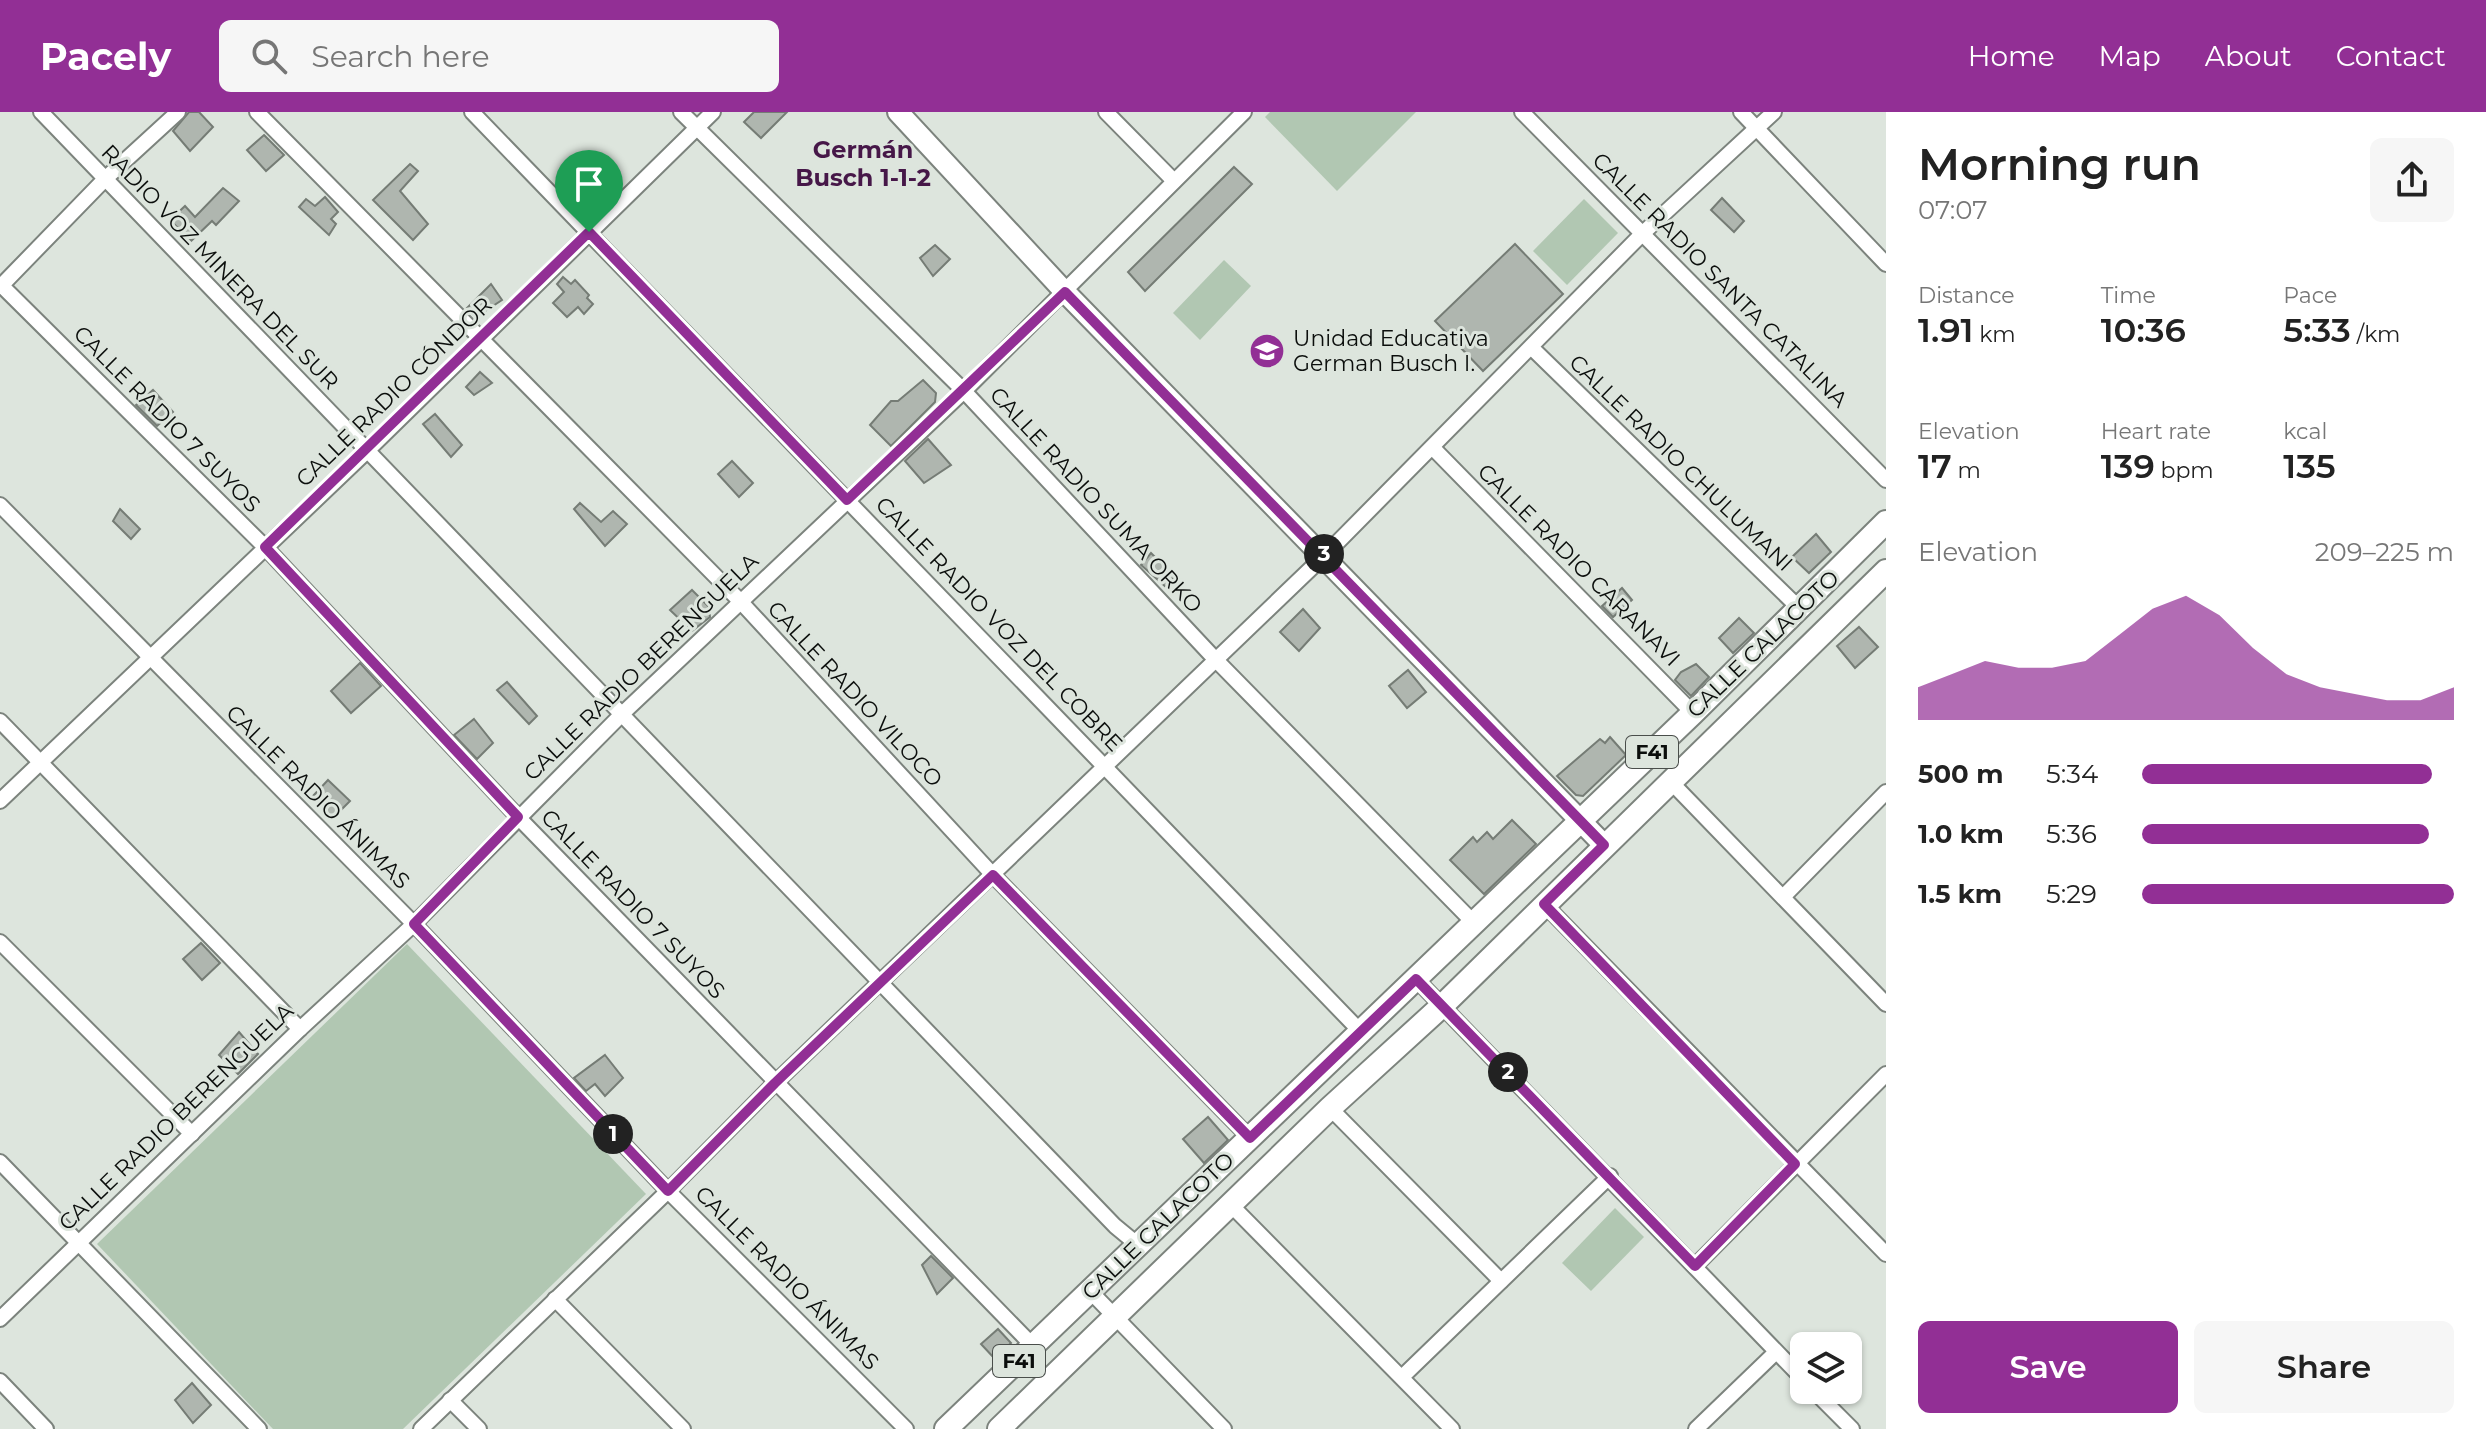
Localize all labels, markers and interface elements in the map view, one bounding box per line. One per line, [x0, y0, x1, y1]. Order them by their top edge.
search box [219, 20, 779, 92]
text: Pacely [40, 33, 171, 80]
icon: search [247, 34, 291, 78]
text: Search here [311, 38, 490, 75]
text: Home [1968, 39, 2055, 73]
text: Map [2099, 39, 2161, 73]
text: About [2205, 39, 2292, 73]
text: Contact [2336, 39, 2446, 73]
district label: Germán Busch 1-1-2 [795, 135, 931, 192]
text: Morning run [1918, 137, 2201, 191]
button: share [2370, 138, 2454, 222]
street label: RADIO VOZ MINERA DEL SUR [96, 139, 344, 395]
street label: CALLE RADIO SANTA CATALINA [1587, 147, 1853, 413]
pin [555, 150, 623, 232]
icon: arrive [567, 162, 611, 206]
text: 07:07 [1918, 194, 1988, 226]
text: Distance [1918, 282, 2015, 309]
text: Time [2101, 282, 2156, 309]
text: Pace [2283, 282, 2337, 309]
street label: CALLE RADIO CÓNDOR [290, 291, 498, 493]
text: 1.91 [1918, 309, 1973, 351]
text: 10:36 [2101, 309, 2186, 351]
text: 5:33 [2283, 309, 2351, 351]
street label: CALLE RADIO 7 SUYOS [68, 320, 266, 518]
text: km [1973, 321, 2016, 348]
text: /km [2351, 321, 2400, 348]
place label: Unidad Educativa German Busch I. [1293, 325, 1489, 377]
school or university icon: Unidad Educativa German Busch I. [1248, 332, 1286, 370]
street label: CALLE RADIO CHULUMANI [1564, 349, 1798, 577]
street label: CALLE RADIO SUMA ORKO [984, 381, 1208, 619]
text: Elevation [1918, 418, 2020, 445]
text: Heart rate [2101, 418, 2211, 445]
text: kcal [2283, 418, 2327, 445]
text: 17 [1918, 445, 1952, 487]
text: 139 [2101, 445, 2155, 487]
text: 135 [2283, 445, 2336, 487]
text: m [1952, 457, 1981, 484]
text: bpm [2155, 457, 2214, 484]
street label: CALLE RADIO CARANAVI [1472, 458, 1686, 672]
street label: CALLE RADIO VOZ DEL COBRE [870, 491, 1128, 757]
pin: 3 [1304, 534, 1344, 574]
text: Elevation [1918, 536, 2038, 568]
text: 209–225 m [2315, 536, 2454, 568]
text: 3 [1317, 540, 1331, 567]
street label: CALLE RADIO BERENGUELA [518, 547, 764, 786]
street label: CALLE CALACOTO [1681, 565, 1845, 723]
street label: CALLE RADIO VILOCO [762, 596, 948, 792]
street label: CALLE RADIO ÁNIMAS [221, 700, 415, 894]
road number: F41 [1626, 736, 1678, 768]
text: 500 m [1918, 758, 2003, 790]
text: 5:34 [2046, 758, 2098, 790]
street label: CALLE RADIO 7 SUYOS [535, 804, 731, 1004]
text: 1.0 km [1918, 818, 2004, 850]
text: 5:36 [2046, 818, 2097, 850]
text: 1.5 km [1918, 878, 2002, 910]
text: 5:29 [2046, 878, 2097, 910]
street label: CALLE RADIO BERENGUELA [53, 997, 299, 1236]
pin: 2 [1488, 1052, 1528, 1092]
text: 2 [1502, 1058, 1514, 1085]
pin: 1 [593, 1114, 633, 1154]
text: 1 [609, 1120, 617, 1147]
street label: CALLE CALACOTO [1076, 1147, 1240, 1305]
street label: CALLE RADIO ÁNIMAS [690, 1181, 884, 1375]
button: Save [1918, 1321, 2178, 1413]
button: Share [2194, 1321, 2454, 1413]
map controls [1790, 1332, 1862, 1404]
button: layers [1790, 1332, 1862, 1404]
road number: F41 [993, 1345, 1045, 1377]

